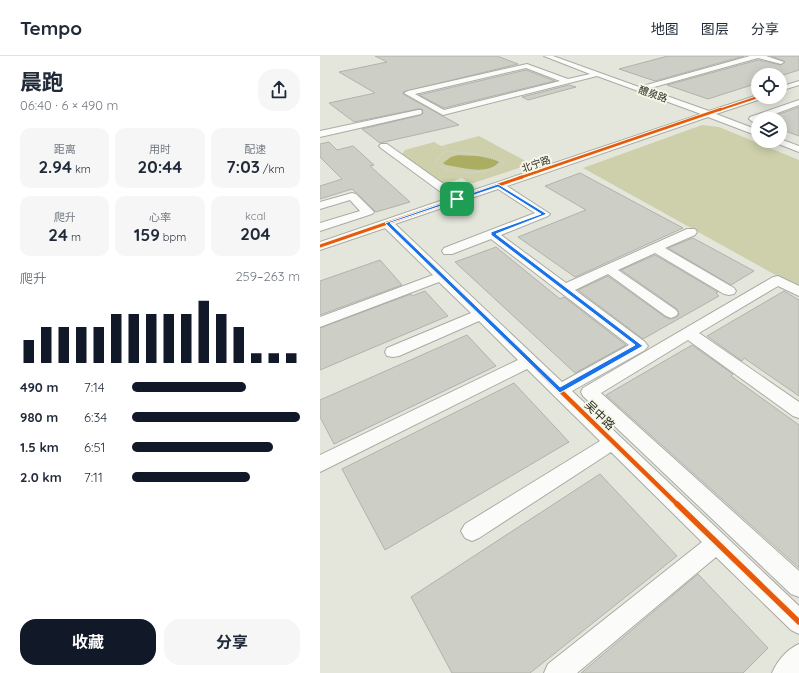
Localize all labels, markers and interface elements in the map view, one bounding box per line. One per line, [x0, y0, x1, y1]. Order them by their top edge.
text: Tempo [20, 16, 82, 40]
text: 地图 [651, 20, 679, 38]
text: 图层 [701, 20, 729, 38]
text: 分享 [751, 20, 779, 38]
text: 晨跑 [20, 68, 64, 96]
map controls [751, 68, 787, 148]
button: locate [751, 68, 787, 104]
button: share [258, 69, 300, 111]
street label: 醴泉路 [637, 83, 669, 105]
text: 06:40 · 6 × 490 m [20, 97, 118, 113]
button: layers [751, 112, 787, 148]
text: 距离 [54, 142, 76, 156]
text: 用时 [149, 142, 171, 156]
text: 配速 [244, 142, 266, 156]
street label: 北宁路 [520, 153, 552, 175]
text: 2.94 [38, 156, 72, 177]
text: 20:44 [138, 156, 182, 177]
text: 7:03 [226, 156, 260, 177]
text: km [72, 162, 91, 176]
text: /km [260, 162, 284, 176]
pin [440, 182, 474, 216]
icon: arrive [446, 188, 468, 210]
text: kcal [245, 209, 266, 223]
text: 爬升 [54, 210, 76, 224]
text: 心率 [149, 210, 171, 224]
text: 204 [240, 223, 270, 244]
text: 24 [48, 224, 68, 245]
text: 159 [134, 224, 160, 245]
text: m [68, 230, 81, 244]
text: bpm [160, 230, 186, 244]
text: 259–263 m [235, 268, 300, 284]
text: 爬升 [20, 270, 46, 286]
text: 490 m [20, 379, 58, 395]
text: 7:14 [84, 379, 105, 395]
street label: 吴中路 [582, 397, 618, 433]
text: 980 m [20, 409, 58, 425]
text: 6:34 [84, 409, 107, 425]
text: 1.5 km [20, 439, 59, 455]
text: 6:51 [84, 439, 105, 455]
text: 2.0 km [20, 469, 62, 485]
text: 7:11 [84, 469, 103, 485]
button: 收藏 [20, 619, 156, 665]
button: 分享 [164, 619, 300, 665]

